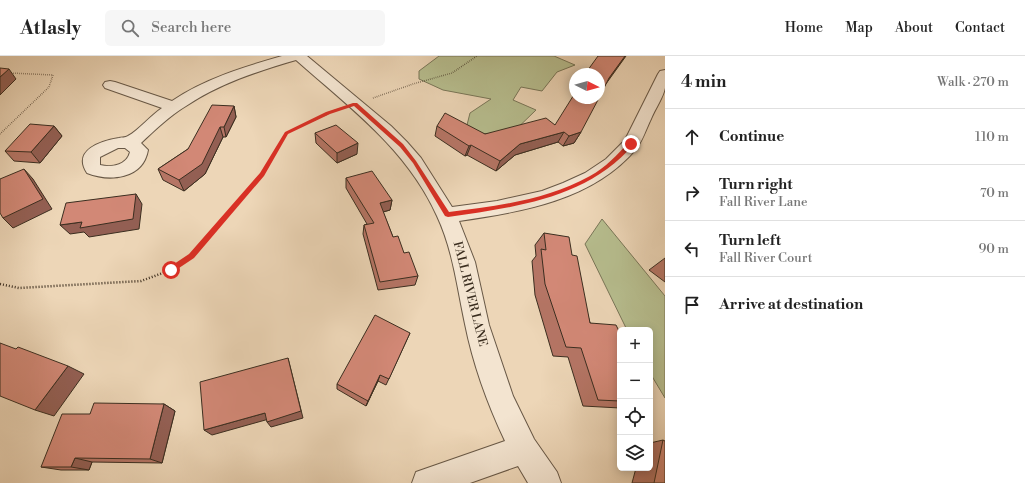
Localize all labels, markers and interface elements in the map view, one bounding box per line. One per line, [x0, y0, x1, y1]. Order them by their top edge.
search box [105, 10, 385, 46]
text: Atlasly [20, 16, 81, 40]
icon: search [119, 17, 141, 39]
text: Search here [151, 18, 231, 37]
text: Home [785, 19, 823, 37]
text: Map [845, 19, 873, 37]
text: About [895, 19, 933, 37]
text: Contact [955, 19, 1005, 37]
north arrow [569, 68, 605, 104]
text: 4 min [681, 71, 726, 93]
text: Walk · 270 m [937, 74, 1009, 90]
icon: ahead [681, 126, 703, 148]
text: Continue [719, 127, 784, 146]
text: 110 m [975, 129, 1009, 145]
route end [622, 135, 640, 153]
text: Turn right [719, 175, 793, 194]
icon: right [681, 182, 703, 204]
text: 70 m [980, 185, 1009, 201]
text: Fall River Lane [719, 194, 808, 210]
text: Turn left [719, 231, 781, 250]
icon: left [681, 238, 703, 260]
street label: FALL RIVER LANE [450, 240, 490, 348]
text: 90 m [978, 241, 1009, 257]
text: Fall River Court [719, 250, 812, 266]
route start [162, 261, 180, 279]
icon: arrive [681, 294, 703, 316]
text: Arrive at destination [719, 295, 863, 314]
map controls [617, 327, 653, 471]
button: + [617, 327, 653, 363]
button: − [617, 363, 653, 399]
button: locate [617, 399, 653, 435]
button: layers [617, 435, 653, 471]

